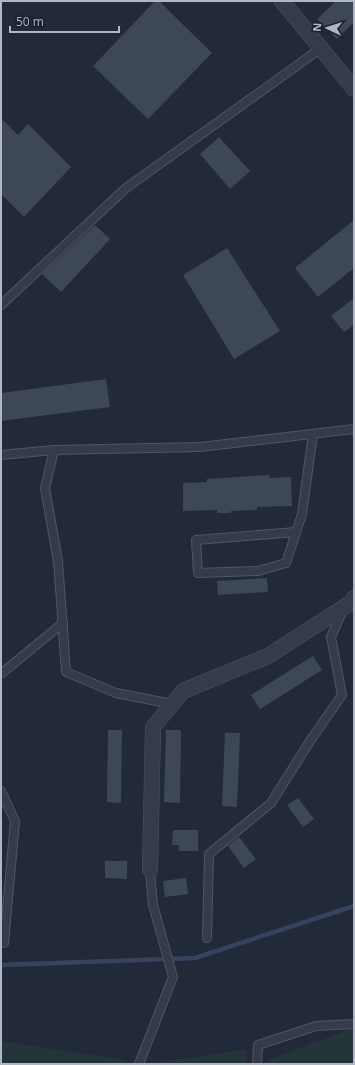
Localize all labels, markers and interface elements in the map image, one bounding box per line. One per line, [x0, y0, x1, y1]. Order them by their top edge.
scale bar [10, 8, 119, 34]
north arrow [307, 8, 347, 48]
text: 50 m [16, 13, 44, 30]
text: N [309, 22, 324, 32]

